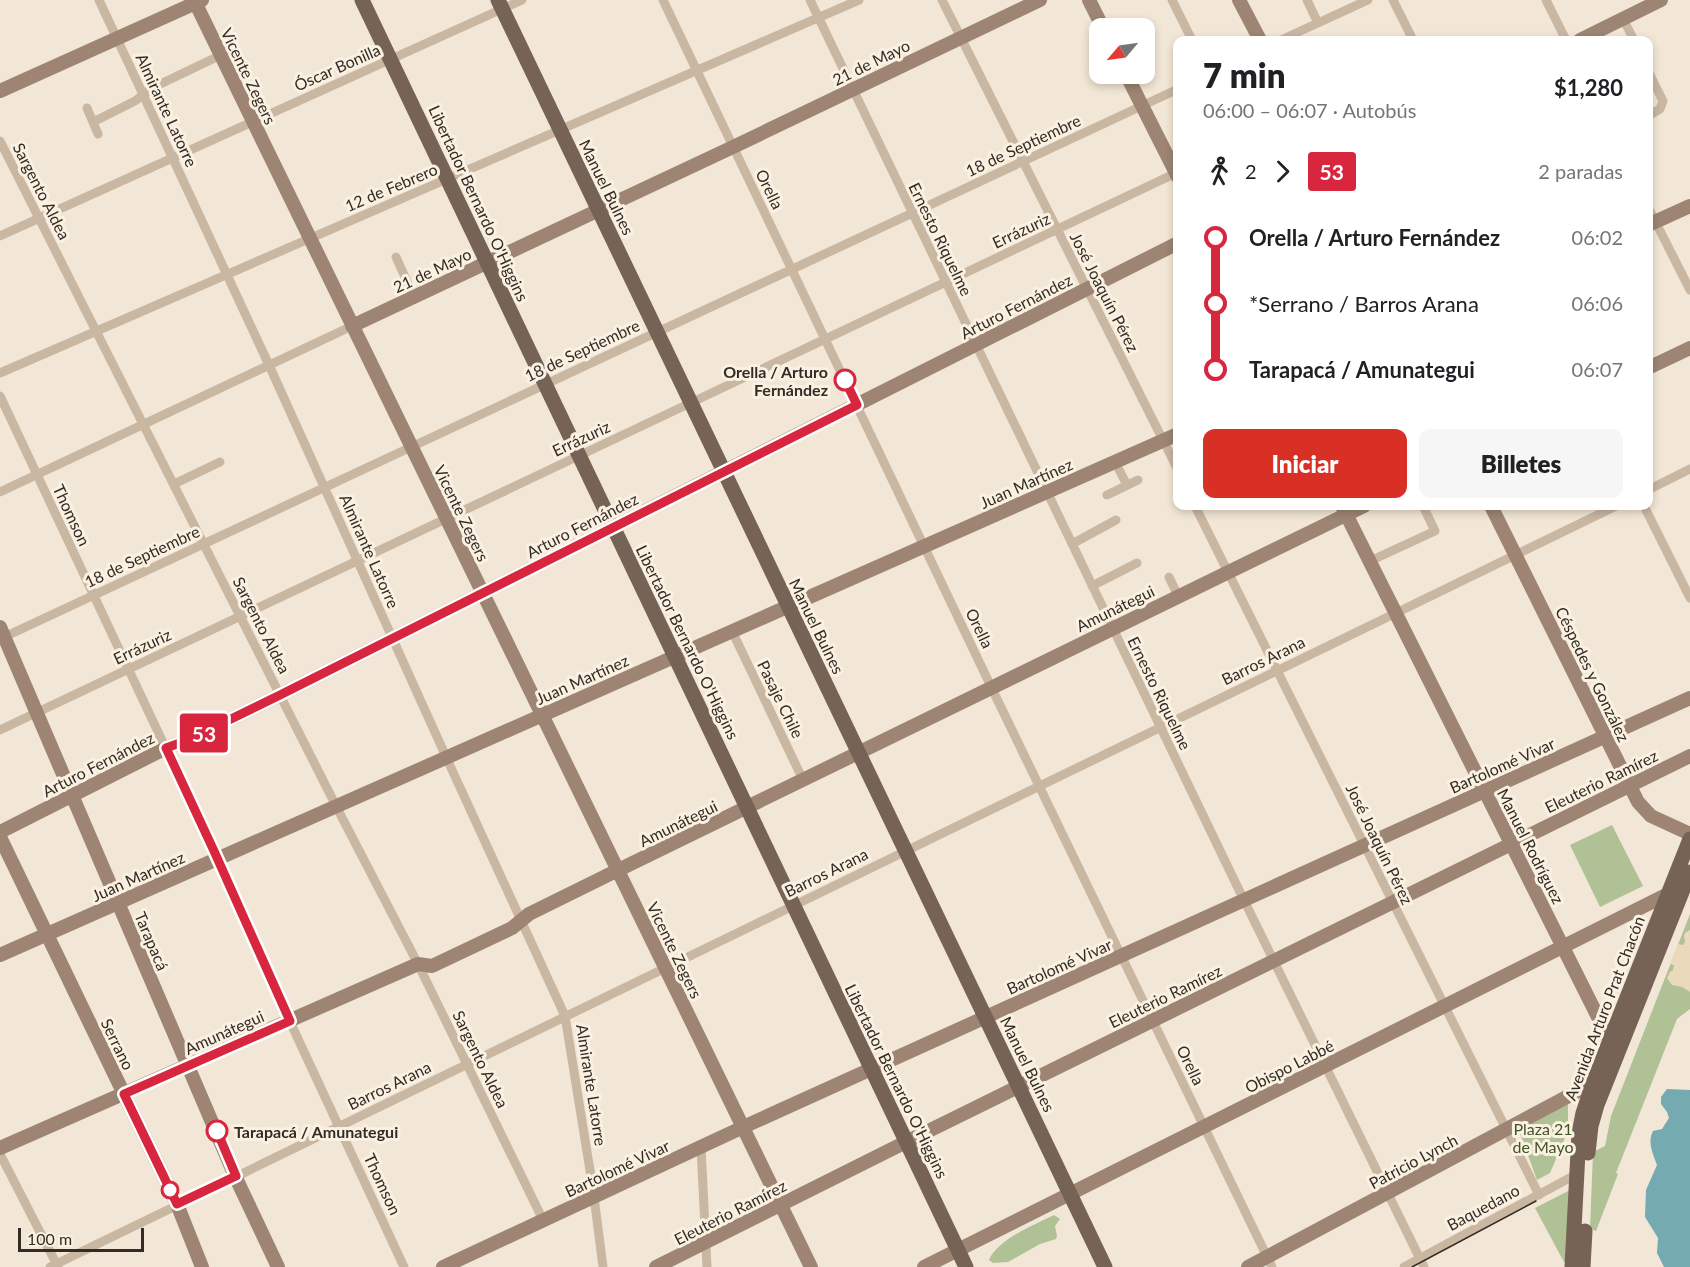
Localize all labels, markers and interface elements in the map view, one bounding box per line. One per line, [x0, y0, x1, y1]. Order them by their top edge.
north arrow [1089, 18, 1155, 84]
map controls [1089, 18, 1155, 84]
street label: Vicente Zegers [218, 25, 281, 127]
street label: 21 de Mayo [829, 35, 913, 89]
street label: Óscar Bonilla [291, 40, 383, 94]
street label: Almirante Latorre [132, 50, 202, 170]
text: 7 min [1203, 55, 1285, 95]
text: $1,280 [1554, 74, 1623, 101]
text: 06:00 – 06:07 · Autobús [1203, 98, 1416, 122]
street label: Libertador Bernardo O'Higgins [425, 102, 533, 304]
street label: 18 de Septiembre [963, 110, 1083, 180]
street label: Manuel Bulnes [576, 136, 638, 238]
street label: Sargento Aldea [9, 140, 75, 242]
icon: walk [1203, 155, 1236, 188]
icon: forward [1266, 155, 1299, 188]
street label: 12 de Febrero [342, 159, 440, 215]
text: 2 [1245, 159, 1257, 183]
text: 53 [1320, 159, 1344, 184]
text: 2 paradas [1538, 159, 1623, 183]
street label: Orella [752, 166, 788, 212]
street label: Ernesto Riquelme [905, 179, 977, 299]
street label: Errázuriz [989, 208, 1053, 252]
text: Orella / Arturo Fernández [1249, 224, 1500, 251]
text: 06:02 [1572, 225, 1623, 249]
street label: José Joaquín Pérez [1067, 229, 1143, 355]
street label: 21 de Mayo [390, 244, 474, 296]
street label: Arturo Fernández [957, 270, 1075, 342]
text: *Serrano / Barros Arana [1249, 290, 1479, 317]
text: 06:06 [1572, 291, 1623, 315]
street label: 18 de Septiembre [522, 315, 642, 385]
text: Tarapacá / Amunategui [1249, 356, 1475, 383]
text: 06:07 [1572, 357, 1623, 381]
place label: Orella / Arturo Fernández [723, 362, 828, 399]
marker: Orella / Arturo Fernández [834, 369, 856, 391]
street label: Errázuriz [549, 416, 613, 460]
button: Iniciar [1203, 429, 1407, 498]
button: Billetes [1419, 429, 1623, 498]
street label: Juan Martínez [977, 454, 1075, 512]
street label: Vicente Zegers [431, 462, 494, 564]
street label: Thomson [50, 481, 94, 549]
street label: Arturo Fernández [523, 489, 641, 561]
street label: Almirante Latorre [336, 491, 404, 611]
street label: 18 de Septiembre [82, 521, 202, 591]
street label: Libertador Bernardo O'Higgins [633, 542, 743, 742]
street label: Sargento Aldea [229, 574, 295, 676]
street label: Manuel Bulnes [786, 575, 848, 677]
street label: Amunátegui [1073, 581, 1157, 635]
street label: Céspedes y González [1552, 604, 1634, 744]
street label: Orella [962, 605, 998, 651]
street label: Errázuriz [110, 624, 174, 668]
street label: Barros Arana [1218, 632, 1308, 688]
street label: Ernesto Riquelme [1124, 633, 1196, 753]
street label: Juan Martínez [533, 650, 631, 708]
street label: Pasaje Chile [754, 657, 808, 741]
line badge: 53 [177, 714, 231, 752]
text: 53 [192, 721, 216, 746]
street label: Arturo Fernández [39, 728, 157, 800]
street label: Bartolomé Vivar [1446, 733, 1558, 797]
street label: Eleuterio Ramírez [1541, 745, 1661, 817]
street label: José Joaquín Pérez [1343, 781, 1417, 907]
street label: Manuel Rodríguez [1494, 785, 1568, 907]
street label: Amunátegui [636, 796, 720, 850]
street label: Barros Arana [781, 844, 871, 900]
street label: Juan Martínez [89, 847, 187, 905]
street label: Vicente Zegers [644, 899, 707, 1001]
street label: Tarapacá [131, 909, 173, 973]
street label: Avenida Arturo Prat Chacón [1560, 913, 1648, 1103]
street label: Bartolomé Vivar [1003, 934, 1115, 998]
street label: Eleuterio Ramírez [1105, 960, 1225, 1032]
street label: Libertador Bernardo O'Higgins [842, 981, 952, 1181]
street label: Amunátegui [181, 1006, 267, 1058]
street label: Sargento Aldea [449, 1007, 513, 1111]
street label: Manuel Bulnes [997, 1013, 1059, 1115]
street label: Serrano [98, 1015, 138, 1073]
street label: Almirante Latorre [573, 1023, 611, 1147]
street label: Obispo Labbé [1241, 1036, 1337, 1096]
street label: Orella [1173, 1042, 1209, 1088]
street label: Barros Arana [344, 1057, 434, 1113]
park label: Plaza 21 de Mayo [1513, 1119, 1573, 1156]
marker: Tarapacá / Amunategui [206, 1120, 228, 1142]
place label: Tarapacá / Amunategui [234, 1122, 398, 1141]
street label: Patricio Lynch [1365, 1130, 1461, 1192]
street label: Bartolomé Vivar [562, 1135, 672, 1201]
street label: Thomson [361, 1150, 405, 1218]
street label: Eleuterio Ramírez [671, 1176, 789, 1248]
street label: Baquedano [1443, 1180, 1523, 1234]
unlabelled marker [161, 1181, 179, 1199]
scale bar [18, 1225, 144, 1252]
text: 100 m [27, 1229, 72, 1248]

